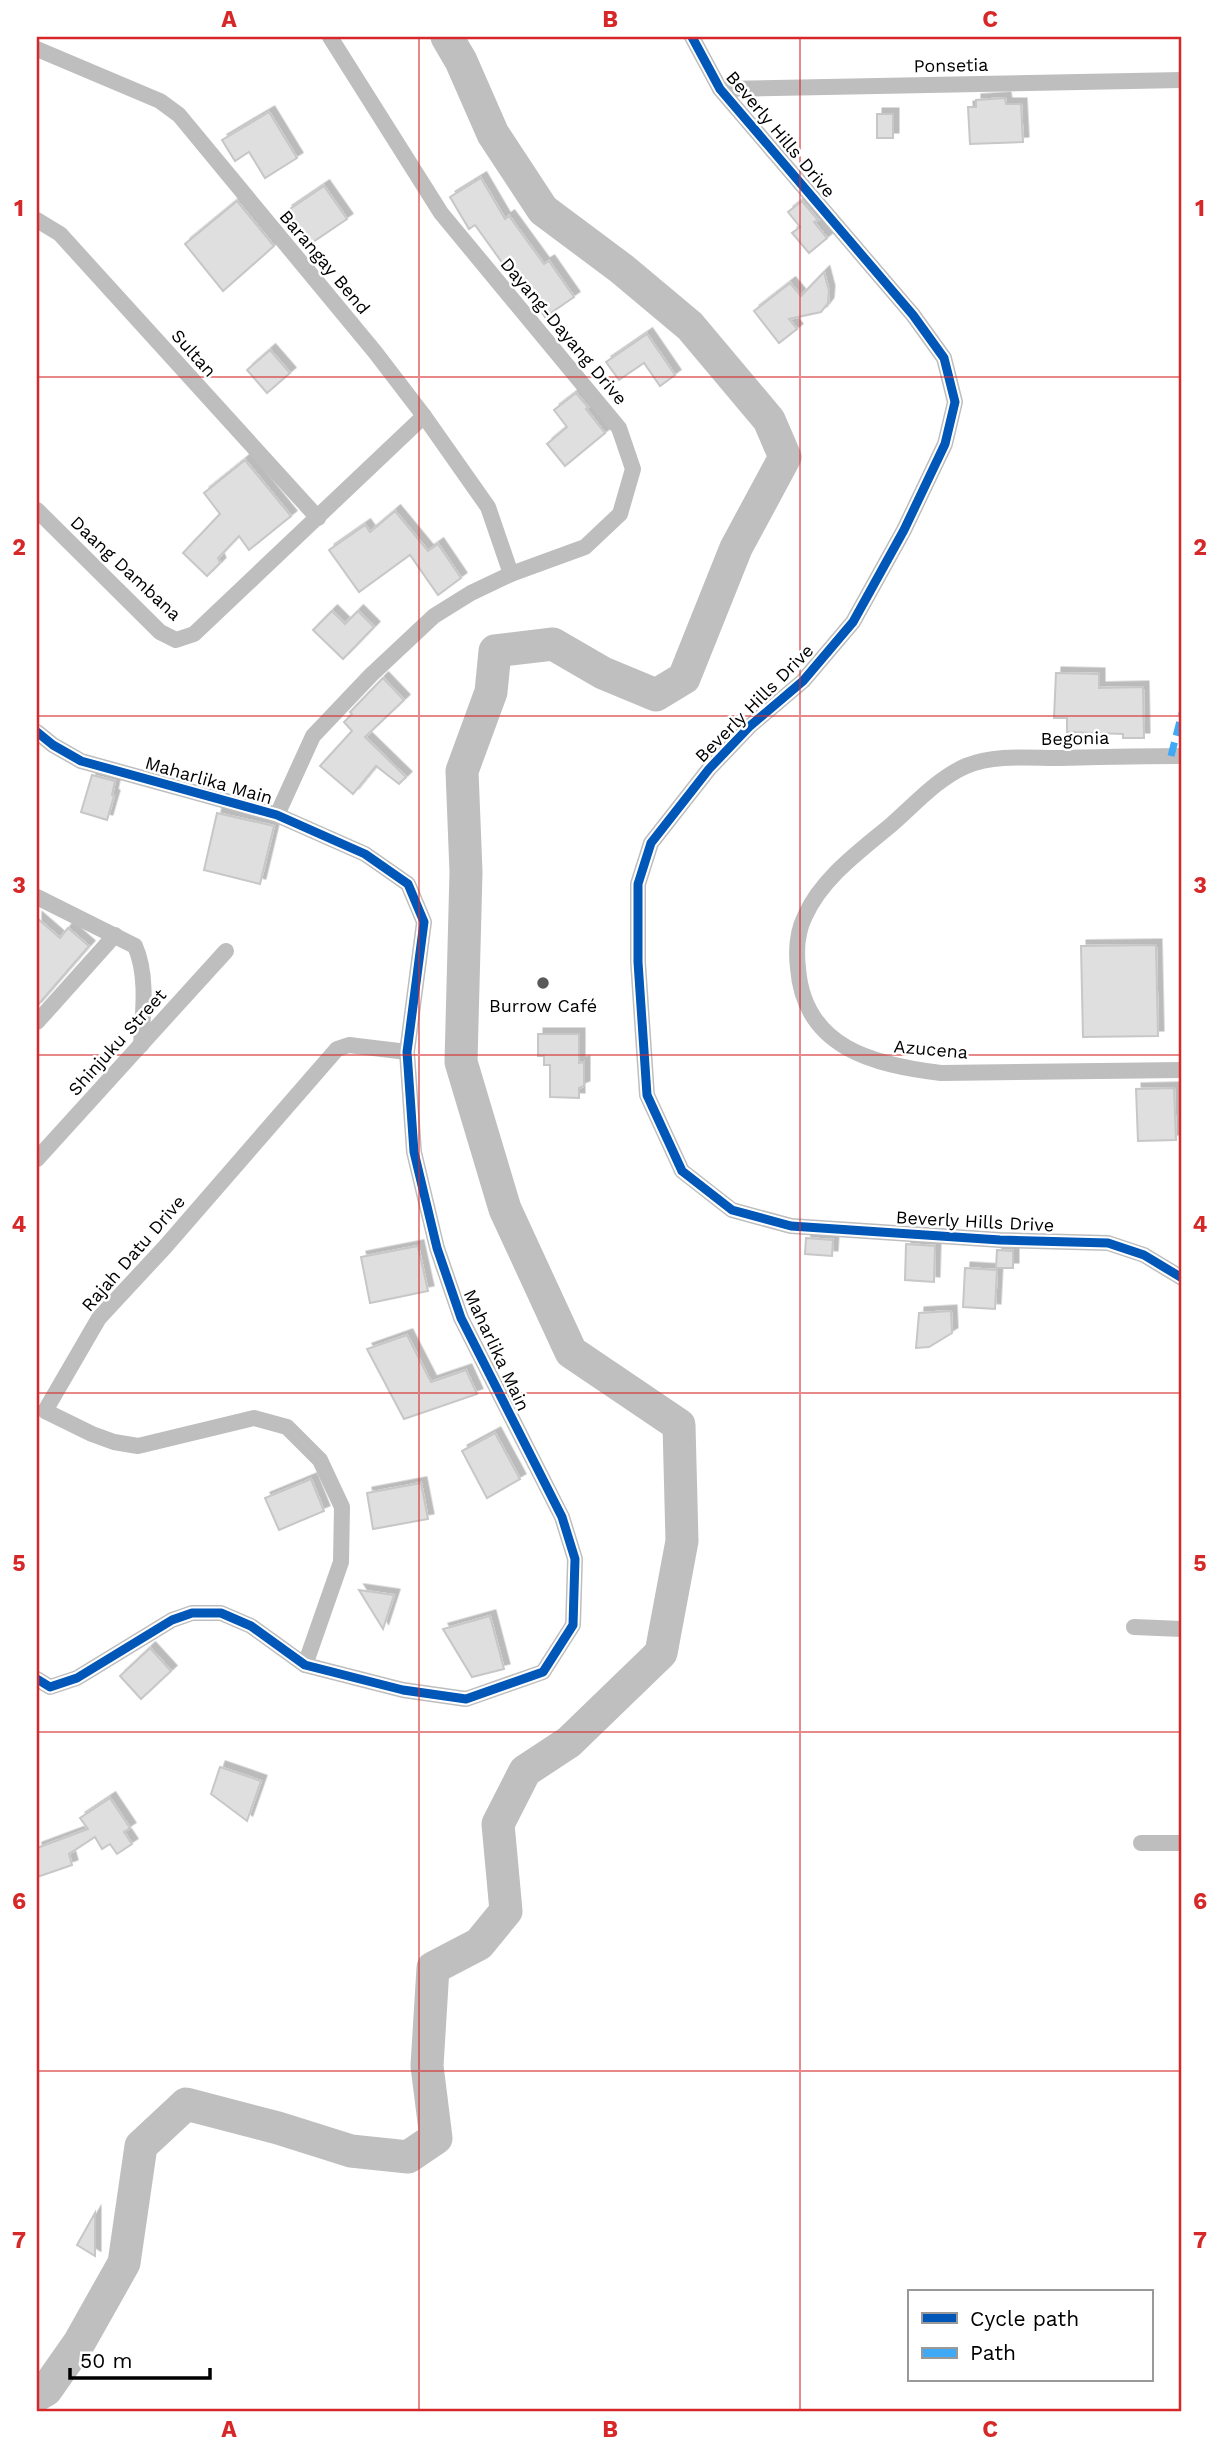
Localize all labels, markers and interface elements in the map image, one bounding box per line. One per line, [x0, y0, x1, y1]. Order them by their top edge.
text: A [221, 6, 237, 33]
text: B [602, 6, 618, 33]
text: C [982, 6, 998, 33]
street label: Ponsetia [913, 54, 989, 76]
street label: Beverly Hills Drive [722, 67, 840, 201]
text: 1 [14, 195, 24, 222]
text: 1 [1195, 195, 1205, 222]
street label: Barangay Bend [275, 206, 375, 318]
street label: Dayang-Dayang Drive [496, 253, 632, 409]
street label: Sultan [167, 325, 221, 381]
street label: Daang Dambana [66, 511, 186, 625]
text: 2 [12, 534, 26, 561]
text: 2 [1193, 534, 1207, 561]
street label: Beverly Hills Drive [691, 640, 817, 766]
street label: Begonia [1041, 727, 1109, 749]
street label: Maharlika Main [143, 752, 275, 808]
text: 3 [12, 872, 26, 899]
text: 3 [1193, 872, 1207, 899]
marker: Burrow Café [535, 975, 551, 991]
street label: Shinjuku Street [64, 984, 171, 1100]
place label: Burrow Café [489, 995, 597, 1016]
street label: Azucena [893, 1035, 969, 1063]
street label: Rajah Datu Drive [77, 1191, 189, 1315]
street label: Beverly Hills Drive [895, 1206, 1055, 1236]
text: 4 [12, 1211, 27, 1238]
text: 4 [1193, 1211, 1208, 1238]
street label: Maharlika Main [460, 1286, 534, 1414]
text: 5 [12, 1550, 26, 1577]
text: 5 [1193, 1550, 1207, 1577]
text: 6 [12, 1888, 26, 1915]
text: 6 [1193, 1888, 1207, 1915]
text: 7 [12, 2227, 26, 2254]
text: 7 [1193, 2227, 1207, 2254]
legend [908, 2290, 1152, 2382]
text: Cycle path [970, 2306, 1079, 2331]
scale bar [70, 2336, 210, 2380]
text: Path [970, 2340, 1016, 2365]
text: 50 m [80, 2348, 132, 2373]
text: A [221, 2416, 237, 2443]
text: B [602, 2416, 618, 2443]
text: C [982, 2416, 998, 2443]

